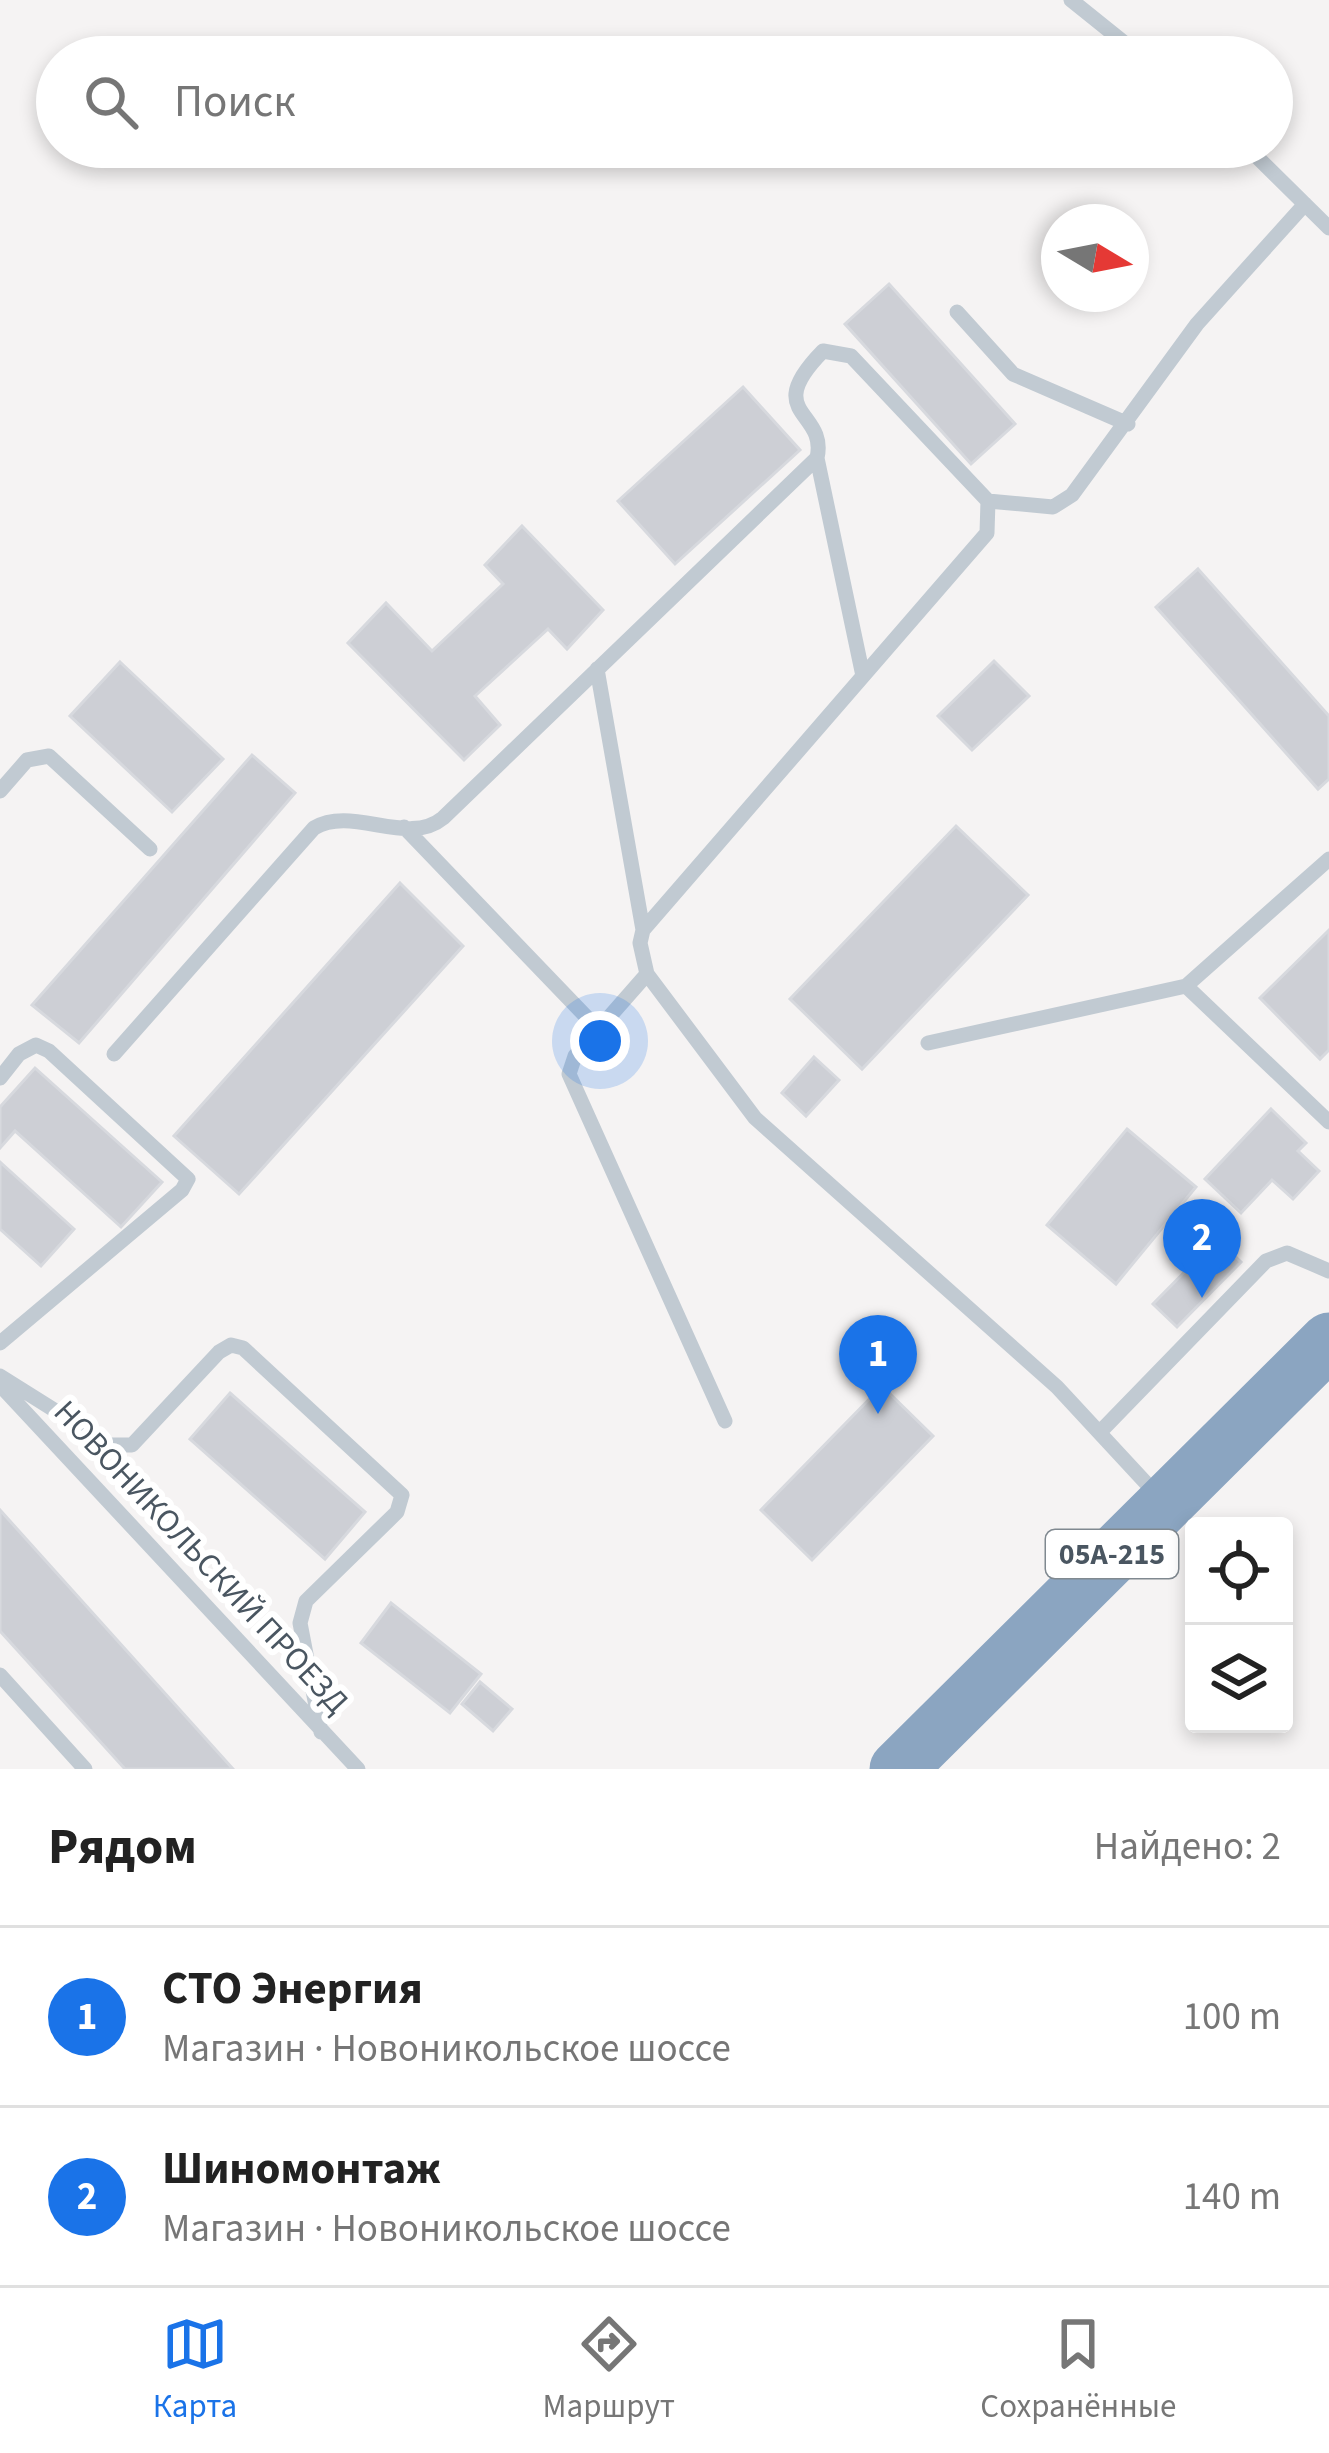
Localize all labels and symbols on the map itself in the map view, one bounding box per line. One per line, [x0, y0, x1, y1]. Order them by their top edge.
north arrow [1041, 204, 1149, 312]
your location [570, 1011, 630, 1071]
pin: 2 [1163, 1199, 1241, 1298]
pin: 1 [839, 1315, 917, 1414]
street label: НОВОНИКОЛЬСКИЙ ПРОЕЗД [43, 1390, 359, 1724]
road number: 05А-215 [1046, 1530, 1178, 1578]

